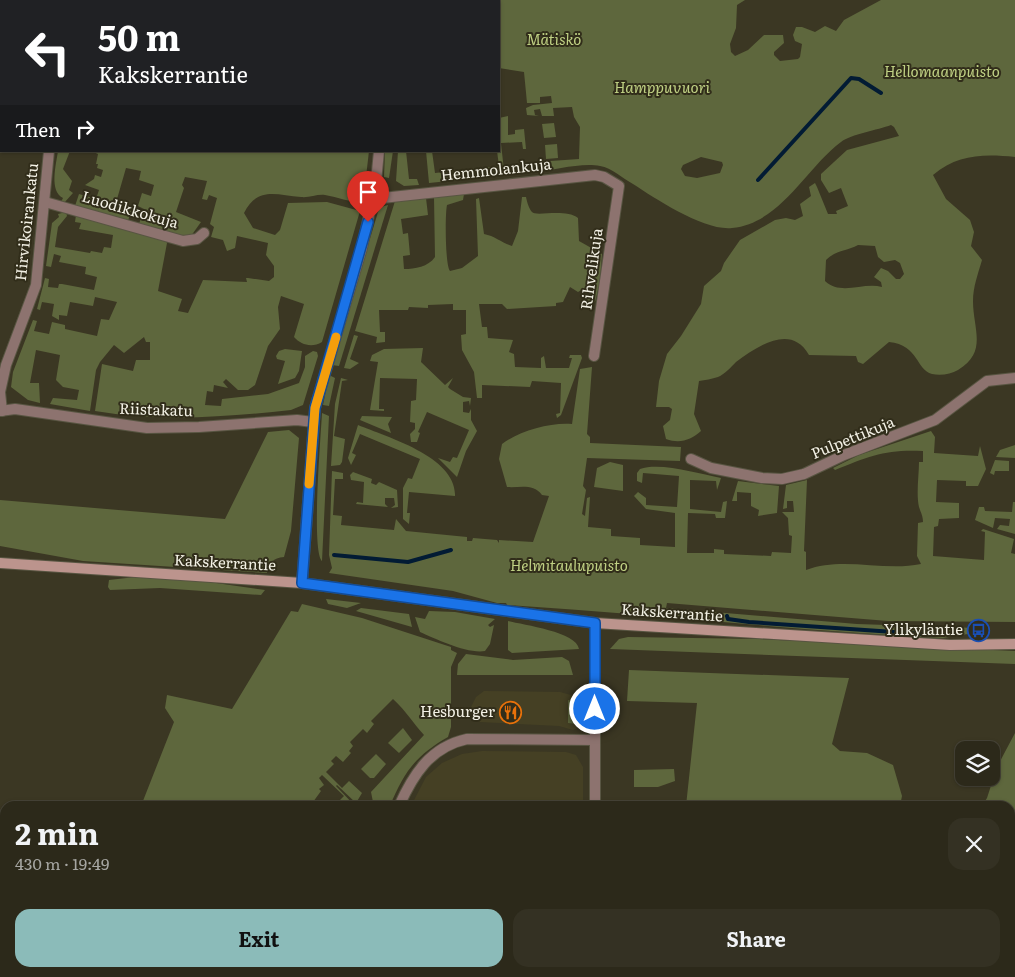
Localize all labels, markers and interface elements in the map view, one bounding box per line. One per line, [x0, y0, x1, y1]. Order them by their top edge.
text: 50 m [98, 10, 181, 62]
icon: left [15, 20, 80, 85]
park label: Mätiskö [527, 27, 581, 50]
text: Kakskerrantie [98, 57, 248, 90]
park label: Hellomaanpuisto [884, 59, 1000, 82]
park label: Hamppuvuori [614, 75, 711, 98]
text: Then [15, 115, 61, 143]
icon: right [71, 115, 99, 143]
street label: Hemmolankuja [439, 151, 553, 186]
street label: Hirvikoirankatu [8, 161, 43, 282]
pin [347, 171, 389, 222]
icon: arrive [354, 178, 382, 206]
street label: Luodikkokuja [79, 184, 182, 234]
street label: Rihvelikuja [573, 226, 608, 311]
street label: Riistakatu [119, 396, 194, 421]
street label: Pulpettikuja [807, 409, 899, 464]
street label: Kakskerrantie [173, 547, 277, 576]
park label: Helmitaulupuisto [510, 553, 628, 576]
street label: Kakskerrantie [620, 596, 724, 627]
place label: Ylikyläntie [884, 617, 963, 640]
bus stop icon: Ylikyläntie [967, 618, 991, 642]
position arrow [568, 682, 620, 734]
place label: Hesburger [420, 699, 495, 722]
restaurant icon: Hesburger [499, 700, 523, 724]
map controls [955, 741, 1000, 786]
button: layers [955, 741, 1000, 786]
text: 2 min [15, 810, 99, 854]
button: close [948, 818, 1000, 870]
text: 430 m · 19:49 [15, 851, 109, 875]
button: Exit [15, 909, 503, 967]
button: Share [513, 909, 1000, 967]

